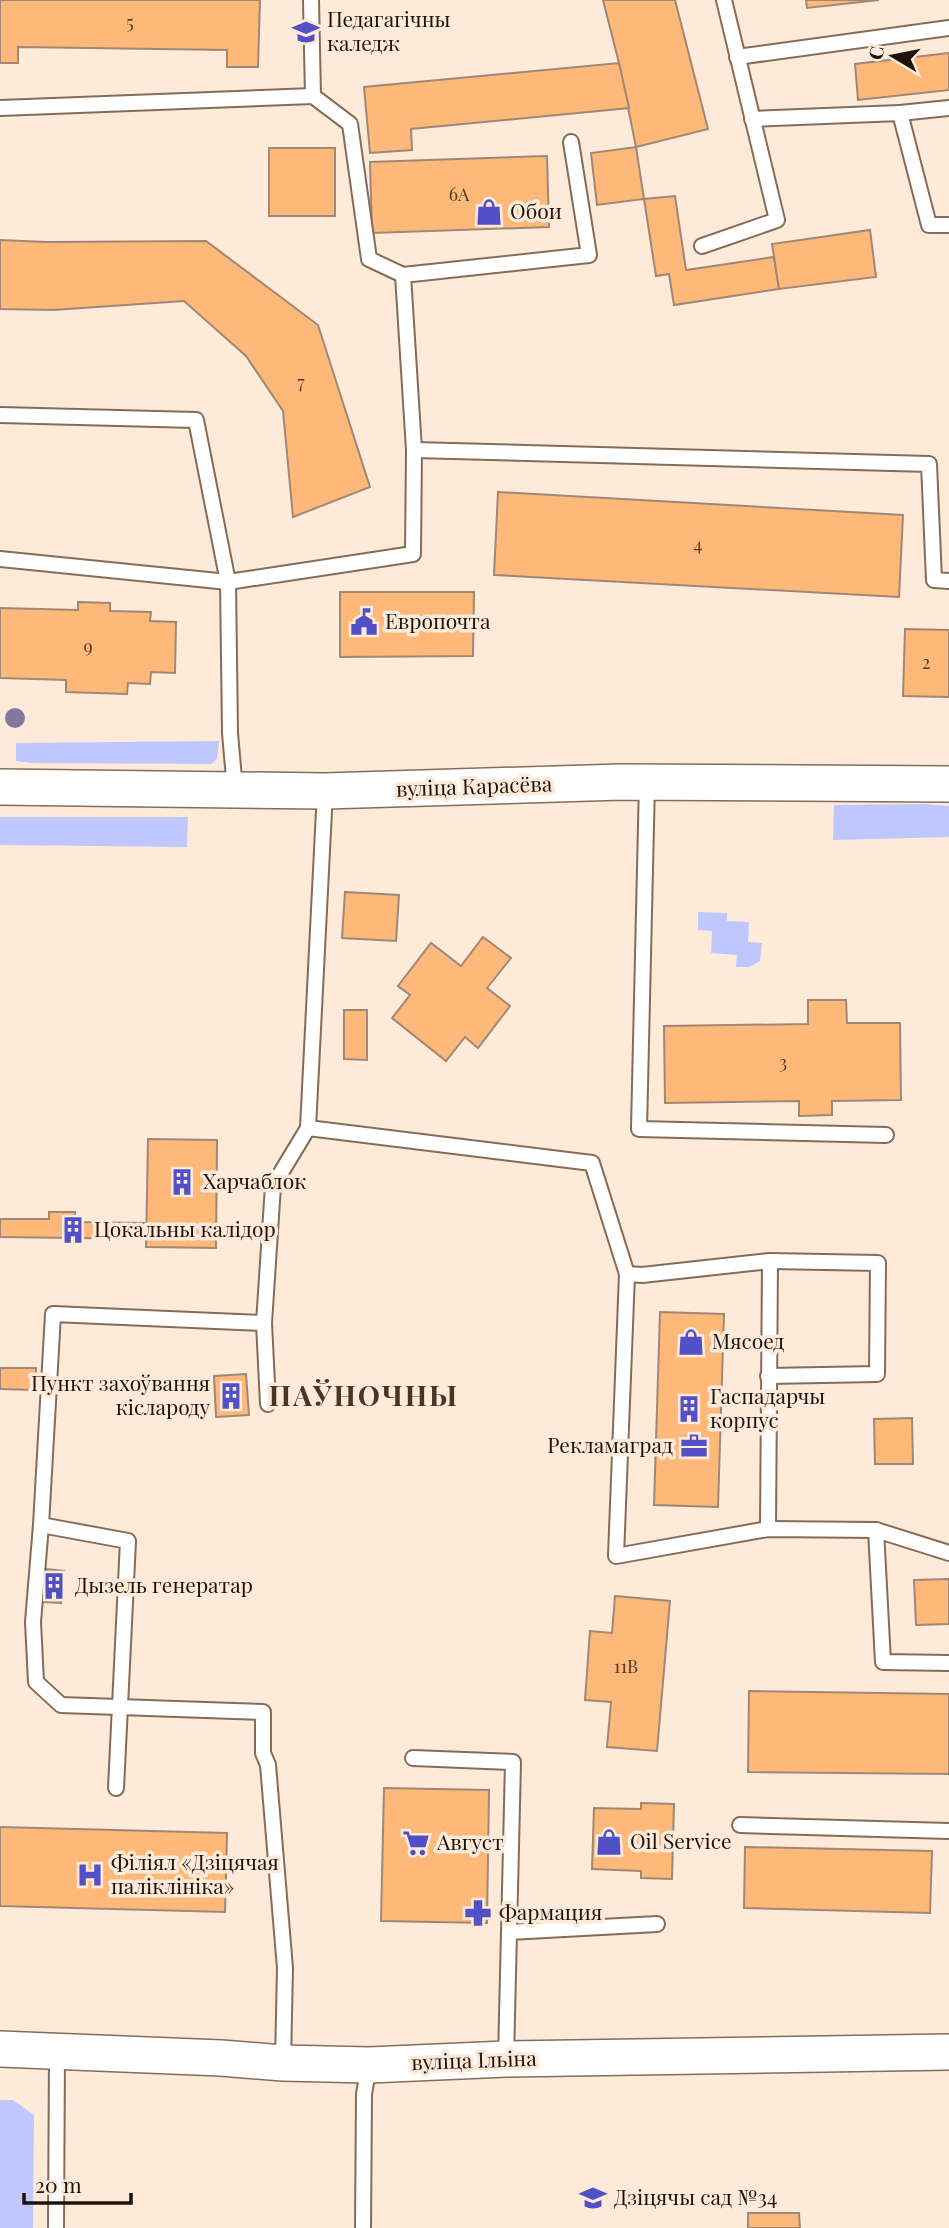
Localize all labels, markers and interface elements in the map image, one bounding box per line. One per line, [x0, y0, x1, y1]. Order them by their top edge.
place label: Педагагічны каледж [327, 4, 450, 56]
house number: 5 [126, 10, 134, 34]
school or university icon: Педагагічны каледж [291, 17, 321, 47]
north arrow [858, 21, 928, 91]
text: С [861, 44, 889, 62]
house number: 6А [449, 182, 470, 206]
place label: Обои [510, 196, 562, 224]
shop icon: Обои [474, 197, 504, 227]
house number: 7 [297, 370, 305, 394]
house number: 4 [694, 532, 703, 556]
place label: Европочта [385, 606, 491, 634]
public building icon: Европочта [349, 607, 379, 637]
house number: 9 [83, 634, 93, 658]
house number: 2 [922, 650, 930, 674]
street label: вуліца Карасёва [395, 768, 553, 802]
house number: 3 [779, 1050, 787, 1074]
place label: Харчаблок [203, 1166, 306, 1194]
building icon: Харчаблок [167, 1167, 197, 1197]
place label: Цокальны калідор [94, 1214, 276, 1242]
building icon: Цокальны калідор [58, 1215, 88, 1245]
place label: Мясоед [712, 1326, 784, 1354]
shop icon: Мясоед [676, 1327, 706, 1357]
place label: Пункт захоўвання кіслароду [31, 1368, 210, 1420]
district label: ПАЎНОЧНЫ [269, 1376, 459, 1413]
building icon: Пункт захоўвання кіслароду [216, 1381, 246, 1411]
place label: Гаспадарчы корпус [710, 1381, 825, 1433]
building icon: Гаспадарчы корпус [674, 1394, 704, 1424]
place label: Рекламаград [547, 1430, 673, 1458]
office icon: Рекламаград [679, 1431, 709, 1461]
place label: Дызель генератар [75, 1570, 253, 1598]
building icon: Дызель генератар [39, 1571, 69, 1601]
house number: 11В [614, 1654, 638, 1678]
place label: Oil Service [630, 1826, 732, 1854]
place label: Август [436, 1827, 504, 1855]
shop icon: Oil Service [594, 1827, 624, 1857]
supermarket icon: Август [401, 1828, 431, 1858]
place label: Філіял «Дзіцячая паліклініка» [111, 1847, 279, 1899]
hospital icon: Філіял «Дзіцячая паліклініка» [75, 1860, 105, 1890]
place label: Фармация [499, 1897, 602, 1925]
pharmacy icon: Фармация [463, 1898, 493, 1928]
street label: вуліца Ільіна [411, 2043, 538, 2075]
scale bar [24, 2162, 131, 2206]
text: 20 m [35, 2170, 82, 2198]
place label: Дзіцячы сад №34 [614, 2182, 777, 2210]
school or university icon: Дзіцячы сад №34 [578, 2183, 608, 2213]

